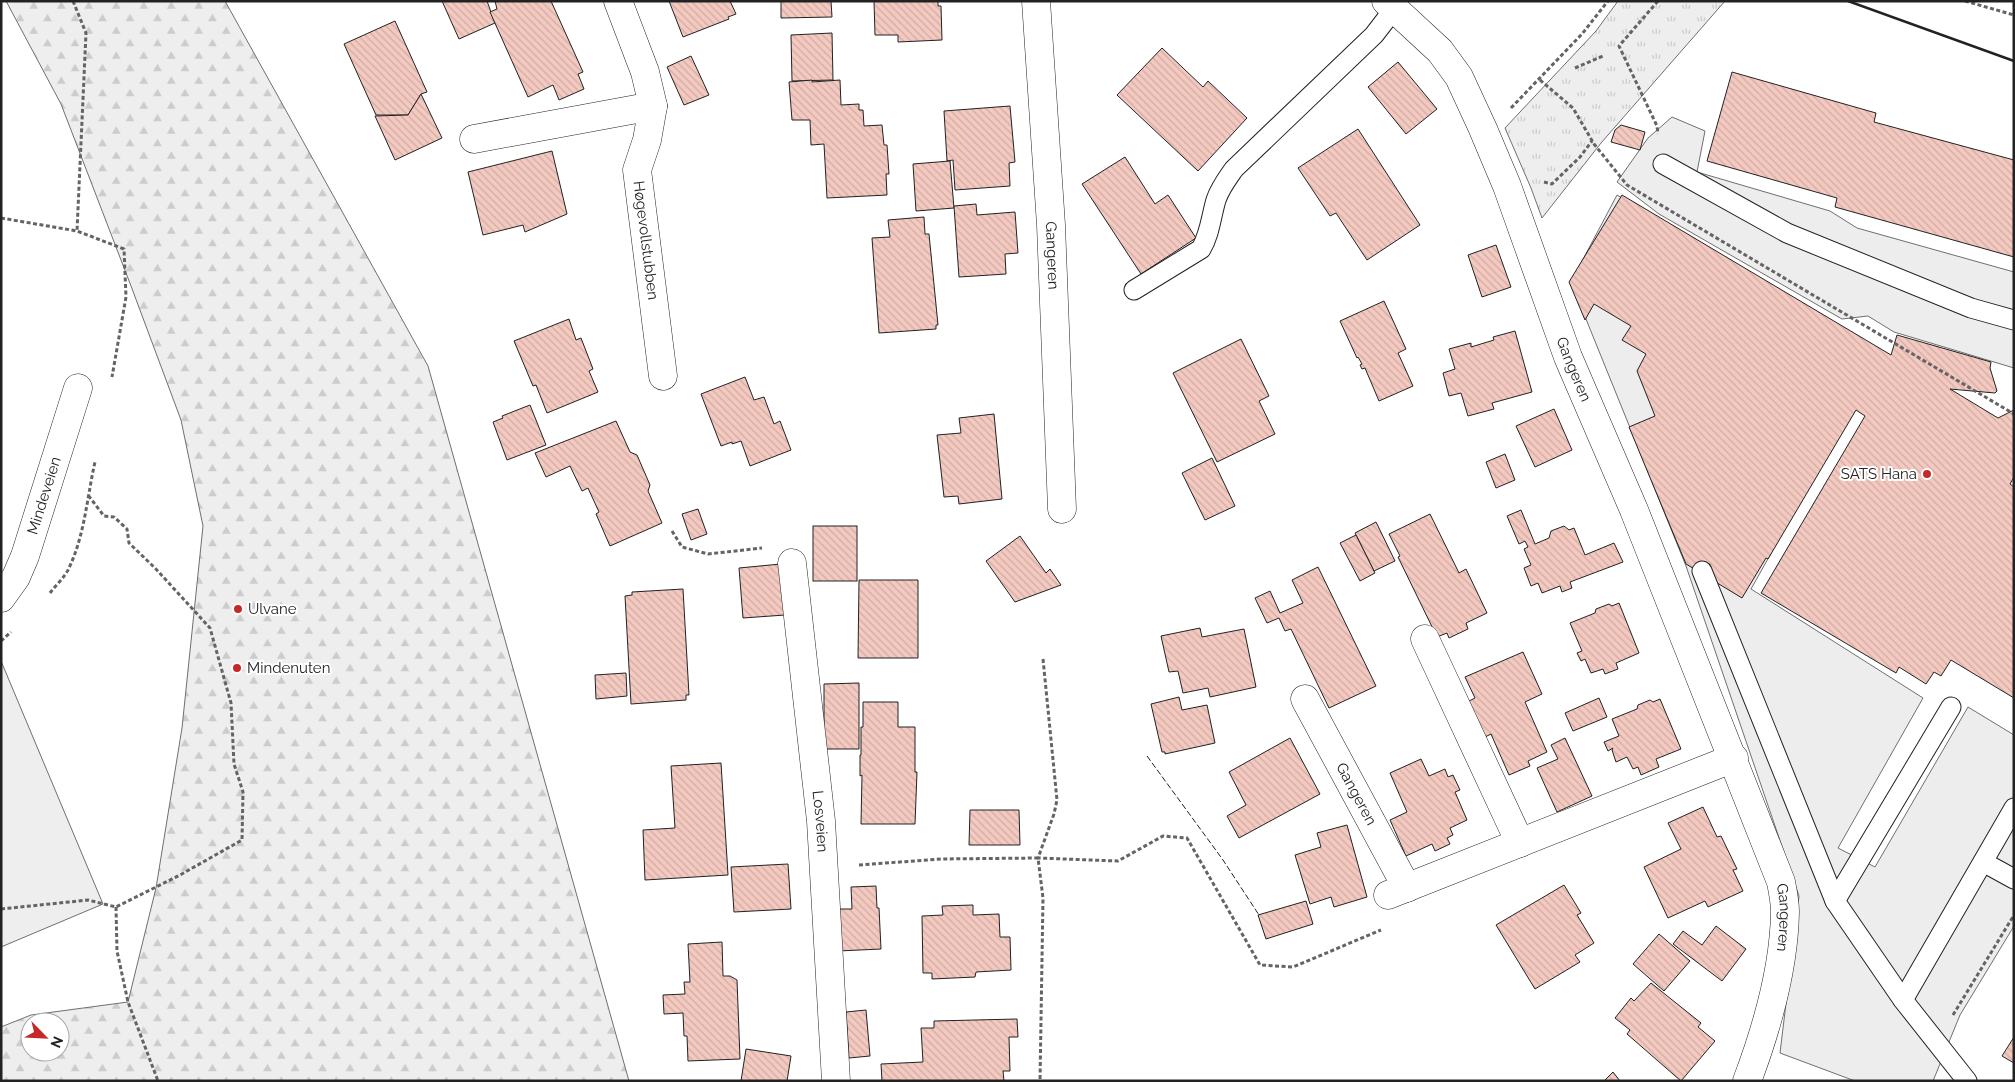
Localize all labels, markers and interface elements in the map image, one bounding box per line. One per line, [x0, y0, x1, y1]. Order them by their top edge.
street label: Høgevollstubben [629, 180, 662, 301]
street label: Gangeren [1042, 221, 1062, 290]
street label: Gangeren [1553, 335, 1595, 404]
street label: Mindeveien [23, 454, 65, 537]
place label: SATS Hana [1841, 465, 1917, 483]
marker: SATS Hana [1921, 468, 1933, 480]
place label: Ulvane [248, 600, 297, 618]
marker: Ulvane [232, 603, 244, 615]
place label: Mindenuten [247, 659, 330, 677]
marker: Mindenuten [231, 662, 243, 674]
street label: Gangeren [1332, 760, 1380, 828]
street label: Losveien [809, 790, 832, 853]
street label: Gangeren [1773, 882, 1794, 953]
north arrow [20, 1012, 70, 1062]
text: N [47, 1034, 66, 1050]

